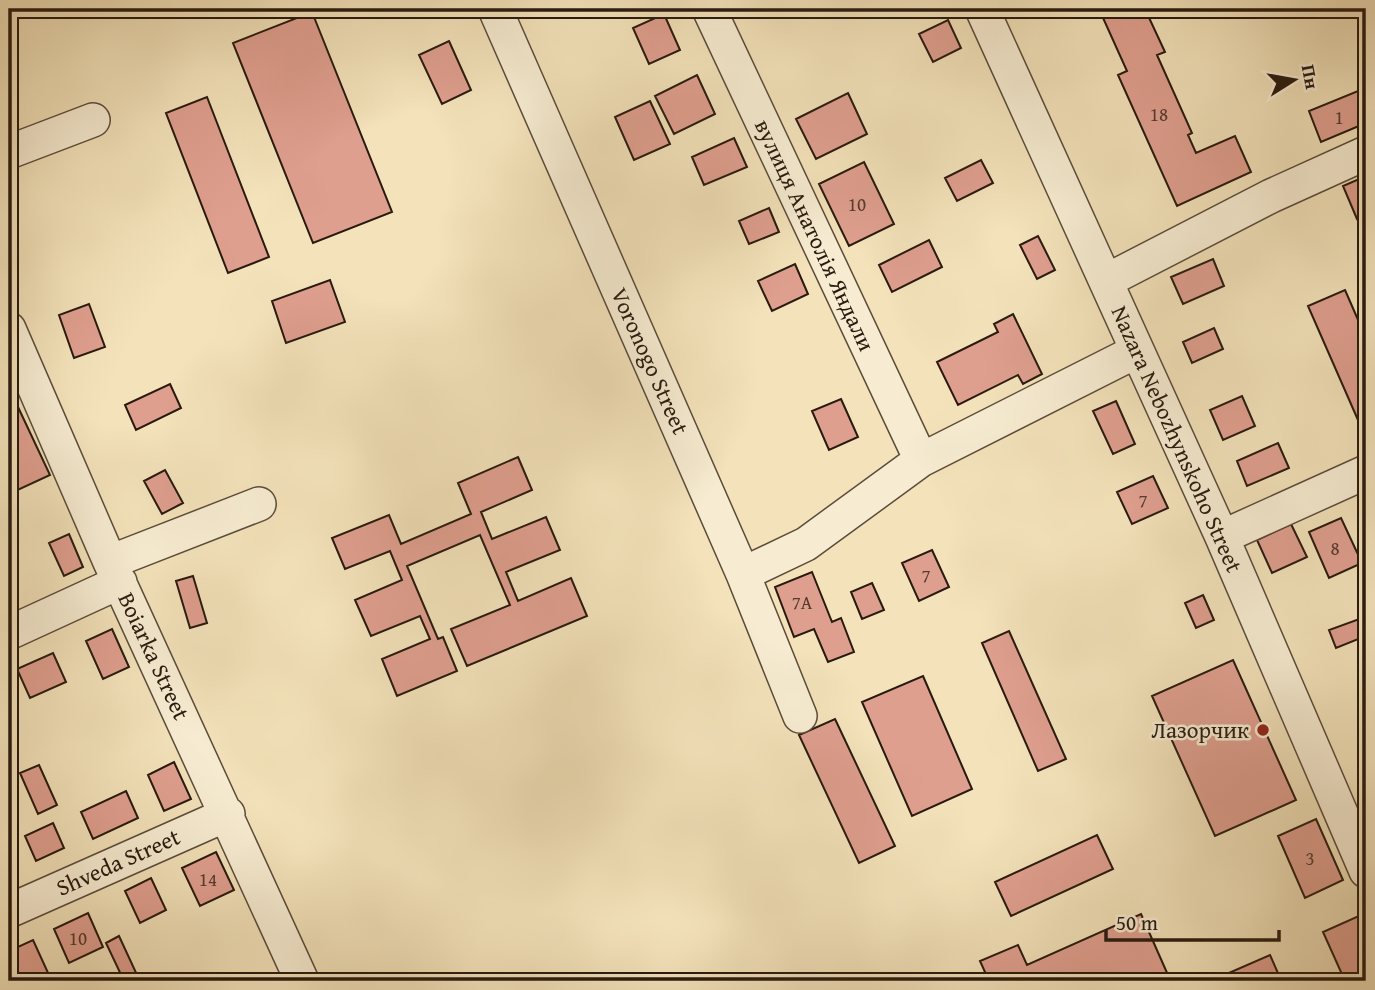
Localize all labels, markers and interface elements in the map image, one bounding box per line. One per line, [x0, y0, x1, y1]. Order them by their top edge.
north arrow [1260, 46, 1330, 116]
text: Пн [1295, 62, 1327, 92]
house number: 18 [1150, 100, 1168, 128]
house number: 1 [1334, 103, 1344, 131]
street label: вулиця Анатолія Яндали [747, 113, 884, 357]
house number: 10 [848, 190, 866, 218]
street label: Voronogo Street [603, 282, 698, 439]
street label: Nazara Nebozhynskoho Street [1104, 300, 1251, 577]
house number: 7 [1138, 486, 1148, 514]
house number: 8 [1330, 534, 1340, 562]
house number: 7 [921, 561, 931, 589]
street label: Boiarka Street [110, 587, 198, 725]
house number: 7А [792, 588, 813, 616]
place label: Лазорчик [1151, 713, 1249, 746]
marker: Лазорчик [1255, 722, 1271, 738]
street label: Shveda Street [51, 820, 185, 904]
house number: 3 [1305, 844, 1315, 872]
house number: 14 [199, 865, 217, 893]
scale bar [1106, 899, 1279, 943]
text: 50 m [1116, 907, 1158, 938]
house number: 10 [69, 924, 87, 952]

